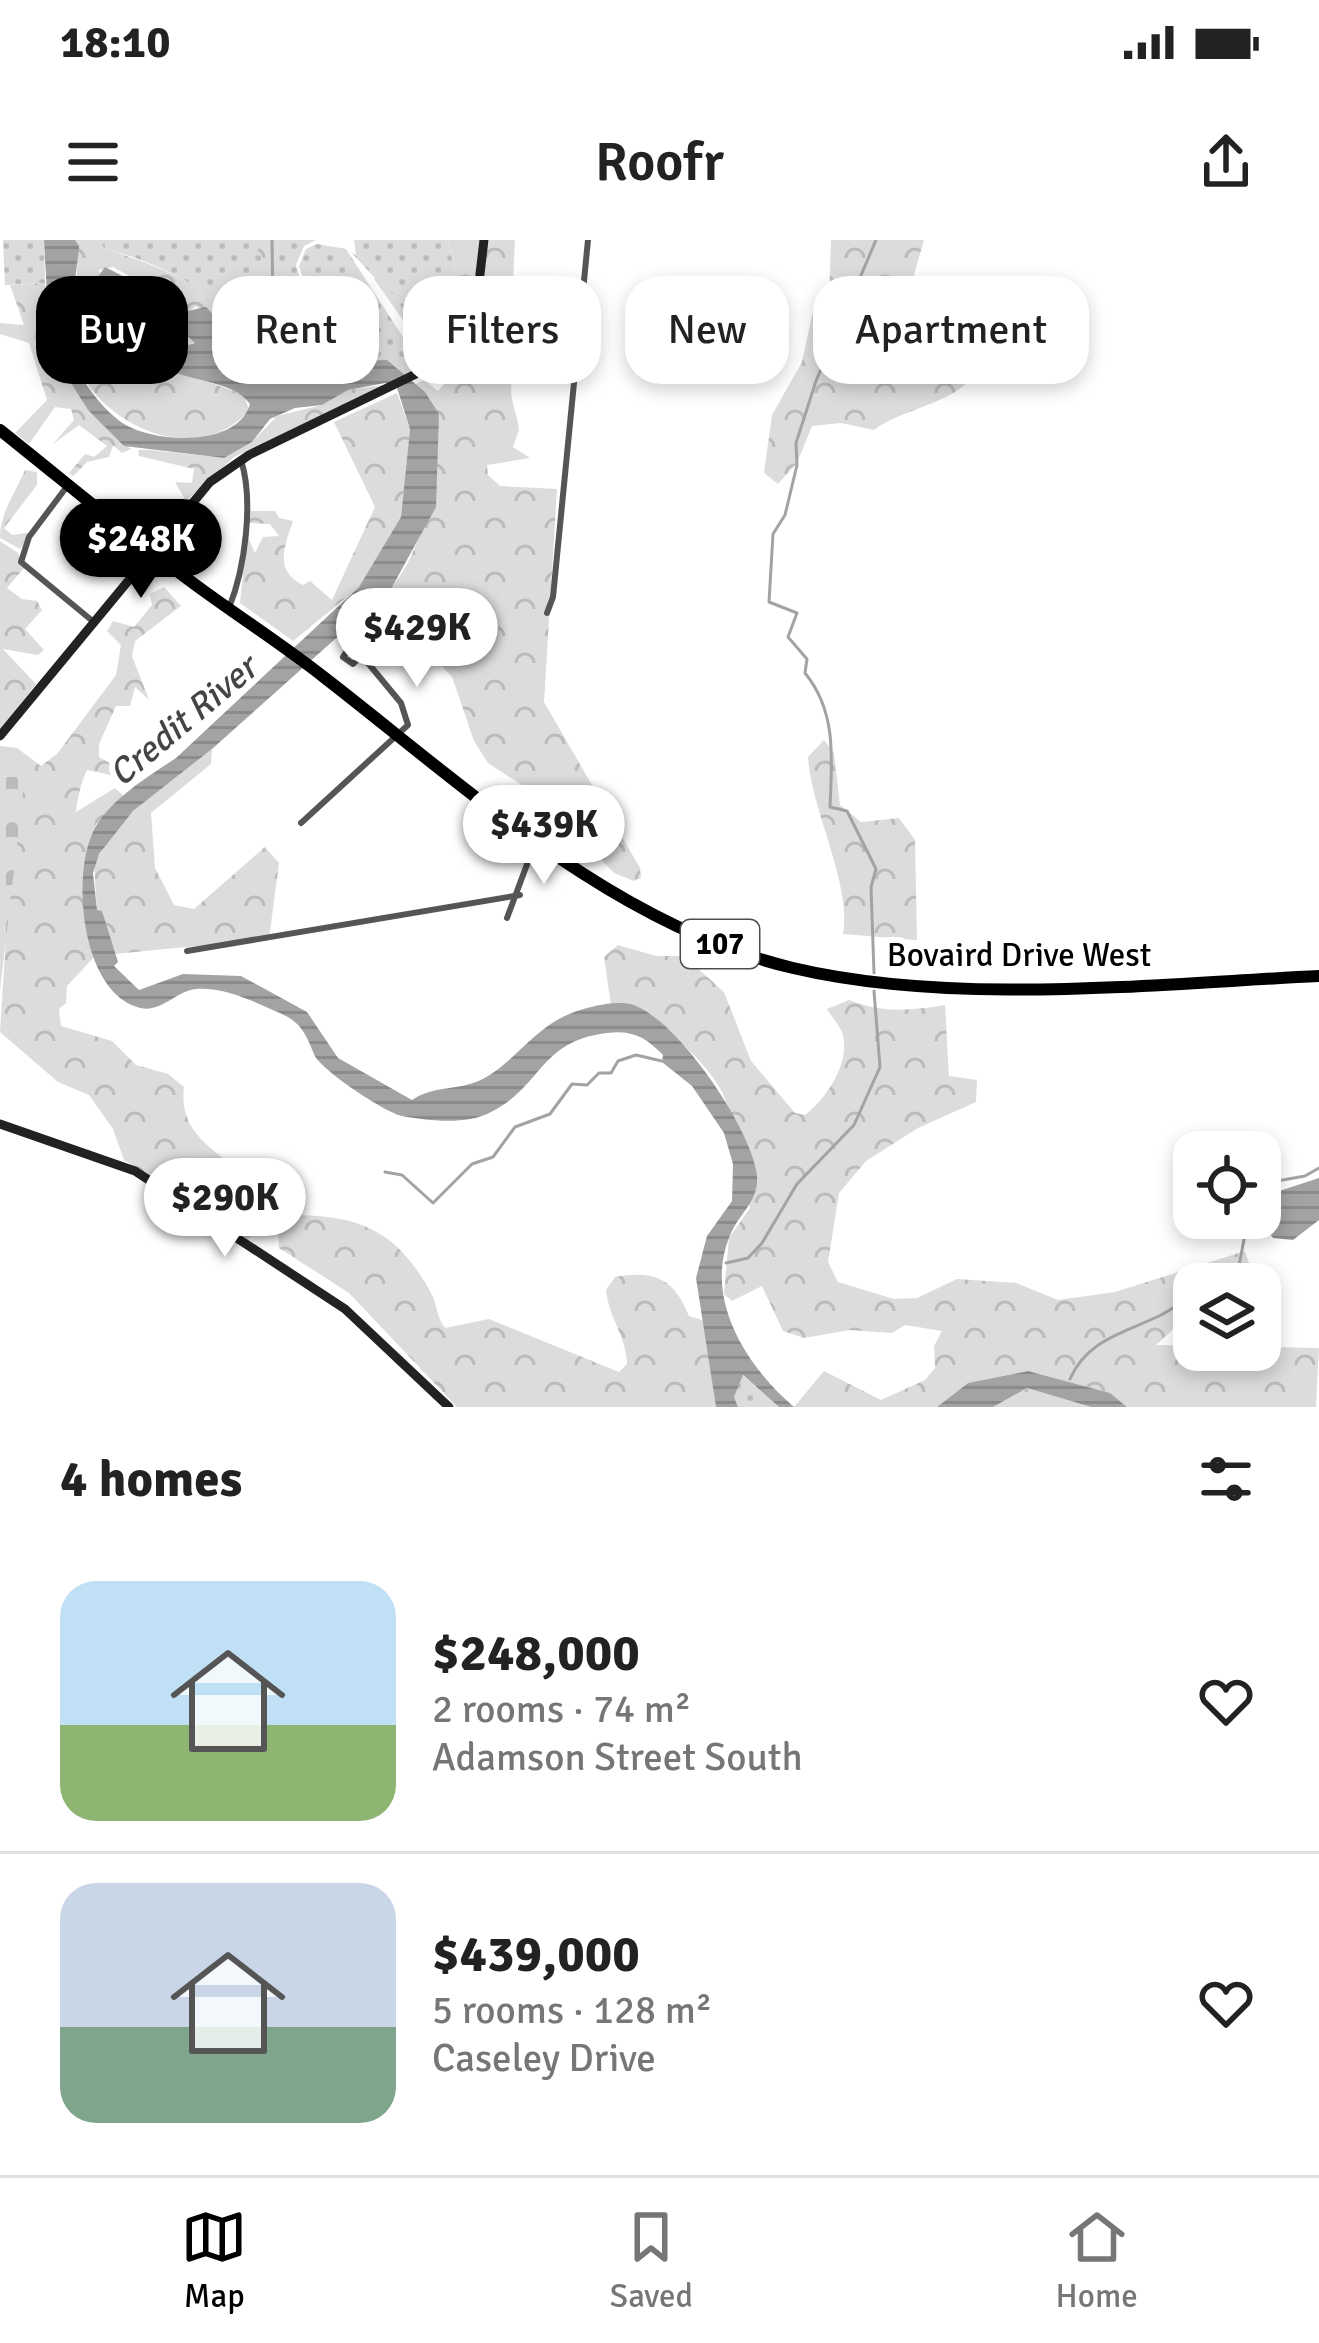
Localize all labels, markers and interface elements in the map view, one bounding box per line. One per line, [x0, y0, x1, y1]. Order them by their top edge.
text: 18:10 [60, 15, 170, 70]
icon: menu [60, 129, 126, 195]
text: Roofr [595, 129, 724, 196]
icon: share [1193, 129, 1259, 195]
chip: Buy [36, 276, 188, 384]
chip: Rent [212, 276, 379, 384]
chip: Filters [403, 276, 601, 384]
chip: New [625, 276, 789, 384]
chip: Apartment [813, 276, 1089, 384]
pin: $248K [57, 499, 225, 601]
text: $248K [87, 514, 195, 562]
pin: $429K [333, 588, 501, 690]
text: $429K [363, 603, 471, 651]
water label: Credit River [100, 643, 270, 796]
pin: $439K [460, 785, 628, 887]
text: $439K [490, 800, 598, 848]
road number: 107 [681, 920, 759, 968]
street label: Bovaird Drive West [887, 935, 1151, 976]
map controls [1173, 1131, 1281, 1371]
button: locate [1173, 1131, 1281, 1239]
pin: $290K [141, 1158, 309, 1260]
text: $290K [171, 1173, 279, 1221]
button: layers [1173, 1263, 1281, 1371]
icon: filters [1193, 1446, 1259, 1512]
text: 4 homes [60, 1448, 242, 1511]
text: $248,000 [432, 1622, 640, 1685]
icon: home [156, 1629, 300, 1773]
icon: heart [1193, 1668, 1259, 1734]
text: 2 rooms · 74 m² [432, 1685, 691, 1733]
text: Adamson Street South [432, 1733, 803, 1781]
text: $439,000 [432, 1923, 640, 1986]
icon: home [156, 1931, 300, 2075]
icon: heart [1193, 1970, 1259, 2036]
text: 5 rooms · 128 m² [432, 1986, 712, 2034]
text: Caseley Drive [432, 2034, 656, 2082]
tab: Map [181, 2204, 247, 2317]
tab: Saved [610, 2204, 693, 2317]
tab: Home [1055, 2204, 1138, 2317]

